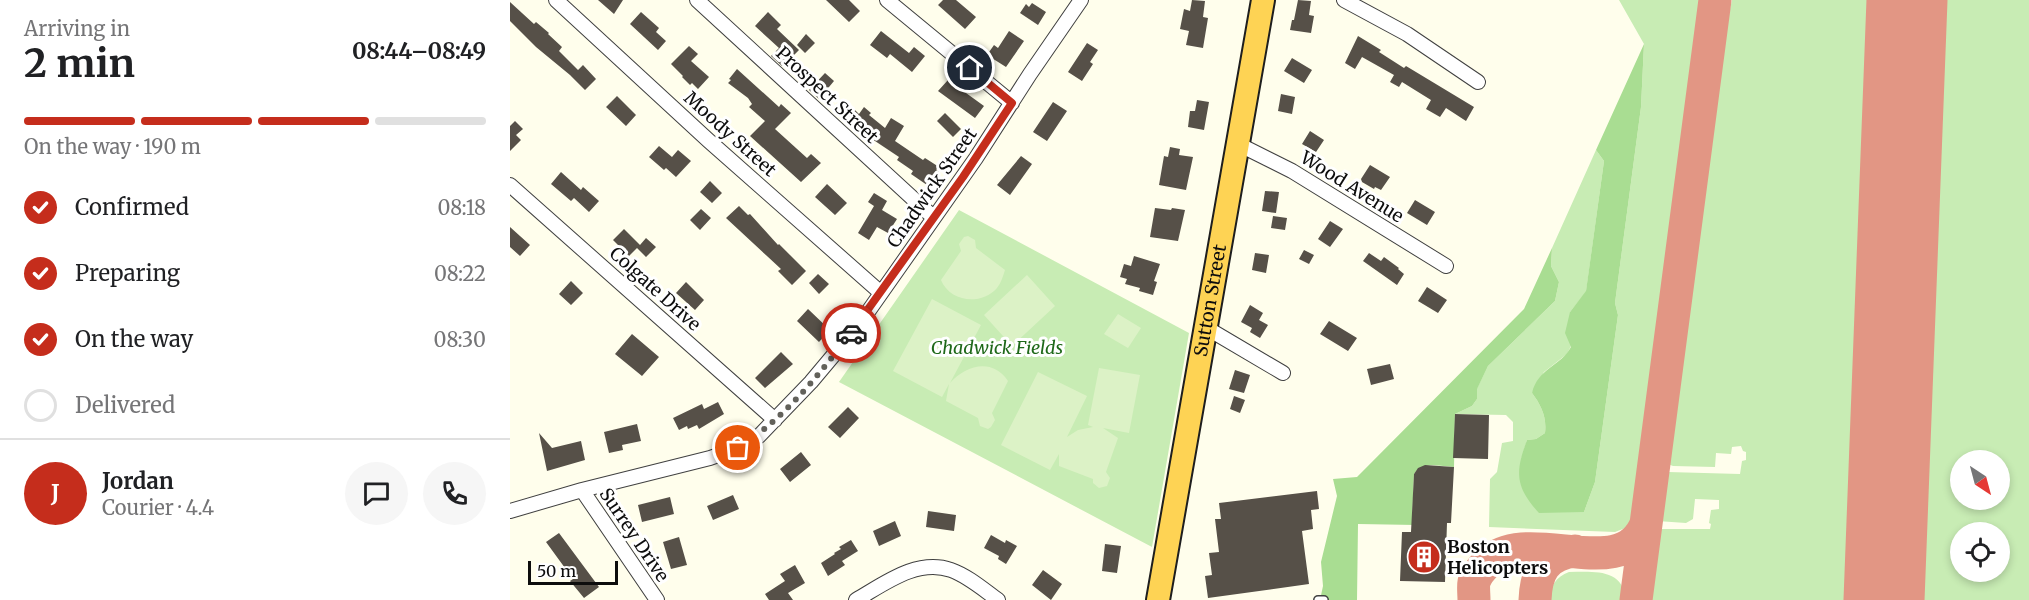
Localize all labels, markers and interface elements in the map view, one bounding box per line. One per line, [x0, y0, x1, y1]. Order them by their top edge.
text: Arriving in [24, 16, 130, 41]
text: 08:44–08:49 [352, 37, 486, 65]
text: 2 min [24, 39, 135, 88]
street label: Prospect Street [771, 41, 883, 148]
pin [944, 42, 995, 93]
icon: home [953, 51, 986, 84]
street label: Moody Street [679, 86, 781, 181]
street label: Chadwick Street [882, 123, 982, 252]
text: On the way · 190 m [24, 134, 201, 159]
street label: Wood Avenue [1296, 145, 1408, 227]
icon: check [24, 191, 57, 224]
text: Confirmed [75, 193, 189, 221]
text: 08:18 [437, 195, 486, 220]
street label: Colgate Drive [605, 242, 706, 336]
street label: Sutton Street [1189, 243, 1231, 358]
icon: check [24, 257, 57, 290]
text: Preparing [75, 259, 180, 287]
text: 08:22 [434, 261, 486, 286]
courier [821, 303, 881, 363]
icon: car [835, 317, 868, 350]
icon: check [24, 323, 57, 356]
text: On the way [75, 325, 193, 353]
text: 08:30 [434, 327, 486, 352]
park label: Chadwick Fields [931, 336, 1063, 359]
text: Delivered [75, 391, 175, 419]
pin [712, 422, 763, 473]
icon: bag [721, 431, 754, 464]
north arrow [1950, 450, 2010, 510]
map controls [1950, 450, 2010, 582]
button: chat [345, 462, 408, 525]
button: phone [423, 462, 486, 525]
text: Jordan [102, 467, 174, 495]
text: J [51, 479, 60, 507]
street label: Surrey Drive [595, 483, 674, 586]
text: Courier · 4.4 [102, 495, 214, 520]
button: locate [1950, 522, 2010, 582]
place label: Boston Helicopters [1447, 535, 1548, 579]
building icon: Boston Helicopters [1406, 539, 1442, 575]
scale bar [528, 558, 618, 586]
text: 50 m [537, 561, 576, 581]

